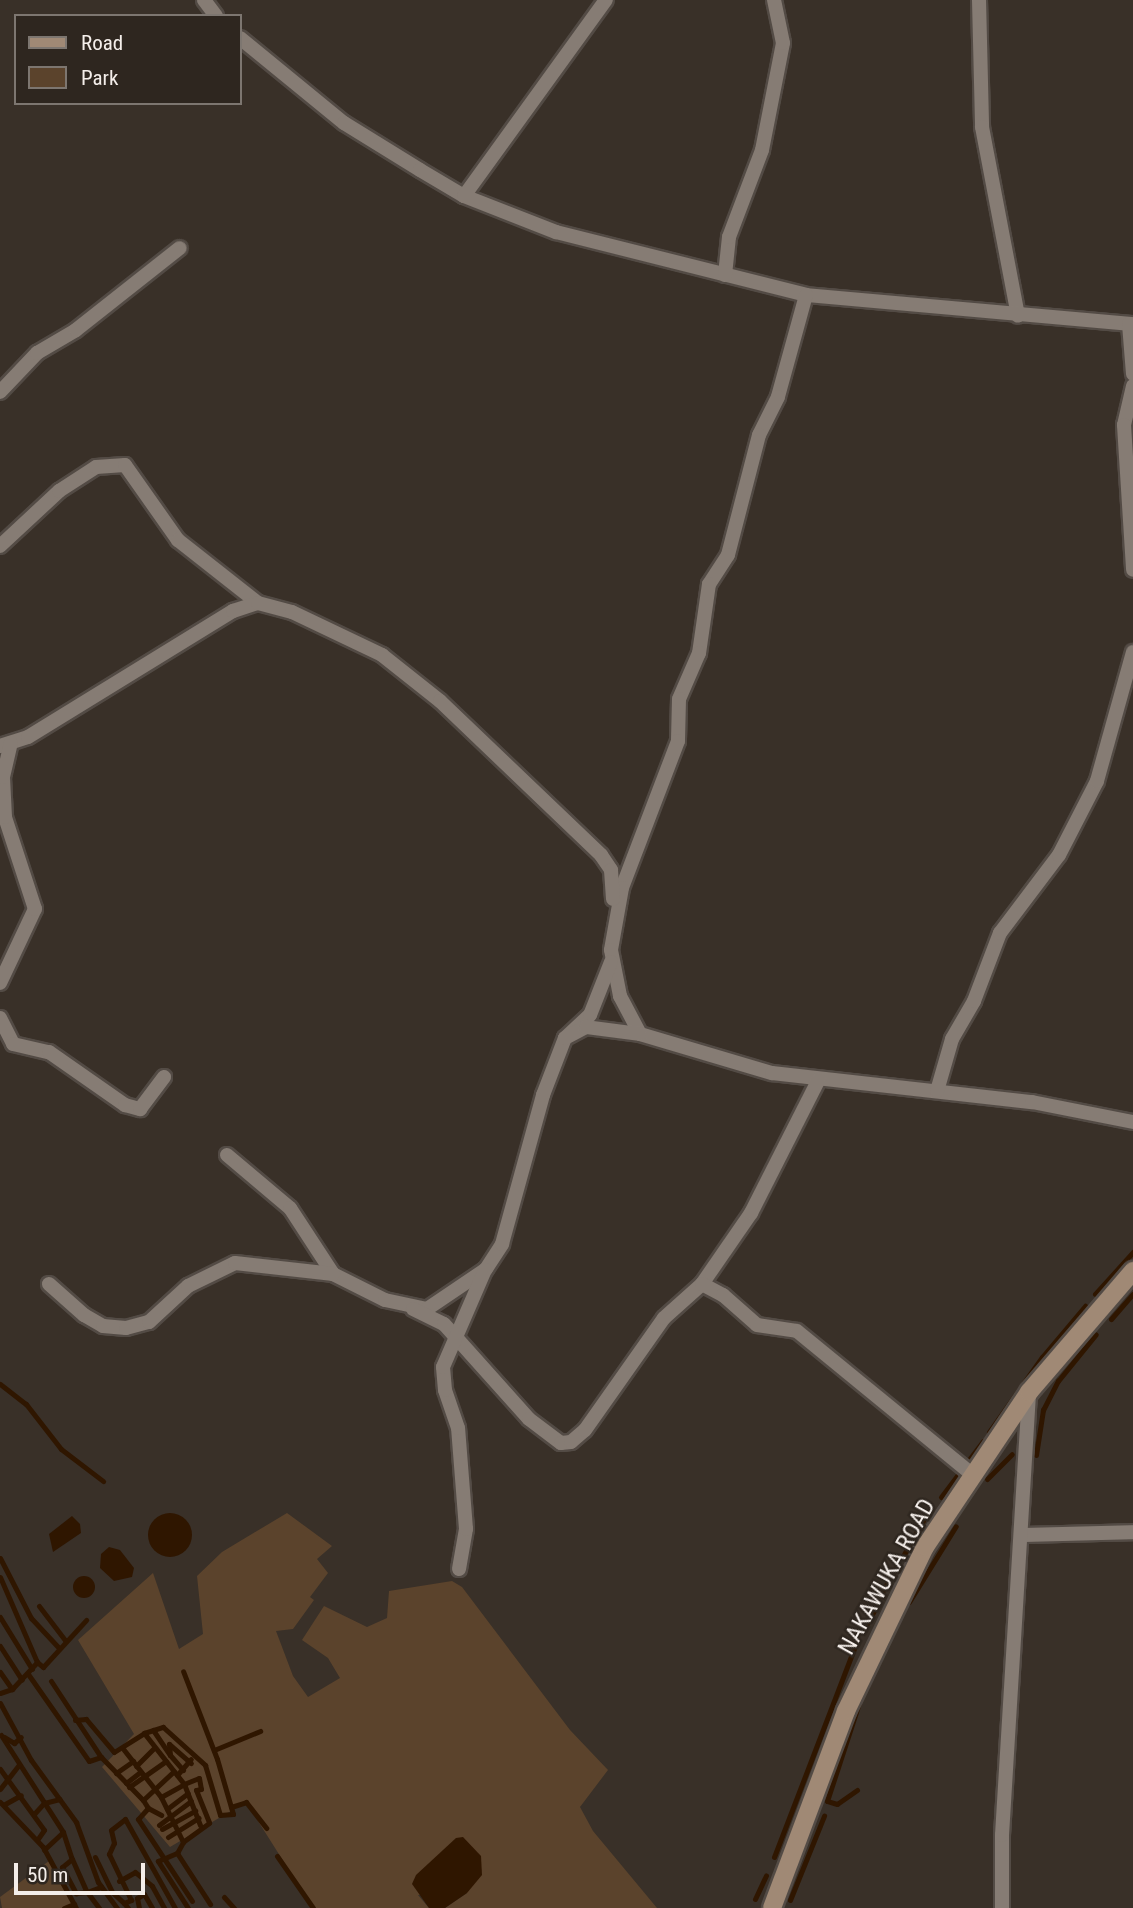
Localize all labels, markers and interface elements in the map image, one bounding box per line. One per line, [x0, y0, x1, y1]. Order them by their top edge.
legend [14, 14, 242, 105]
text: Road [81, 31, 123, 55]
text: Park [81, 66, 118, 90]
street label: NAKAWUKA ROAD [832, 1494, 942, 1660]
scale bar [18, 1848, 149, 1892]
text: 50 m [27, 1863, 68, 1887]

